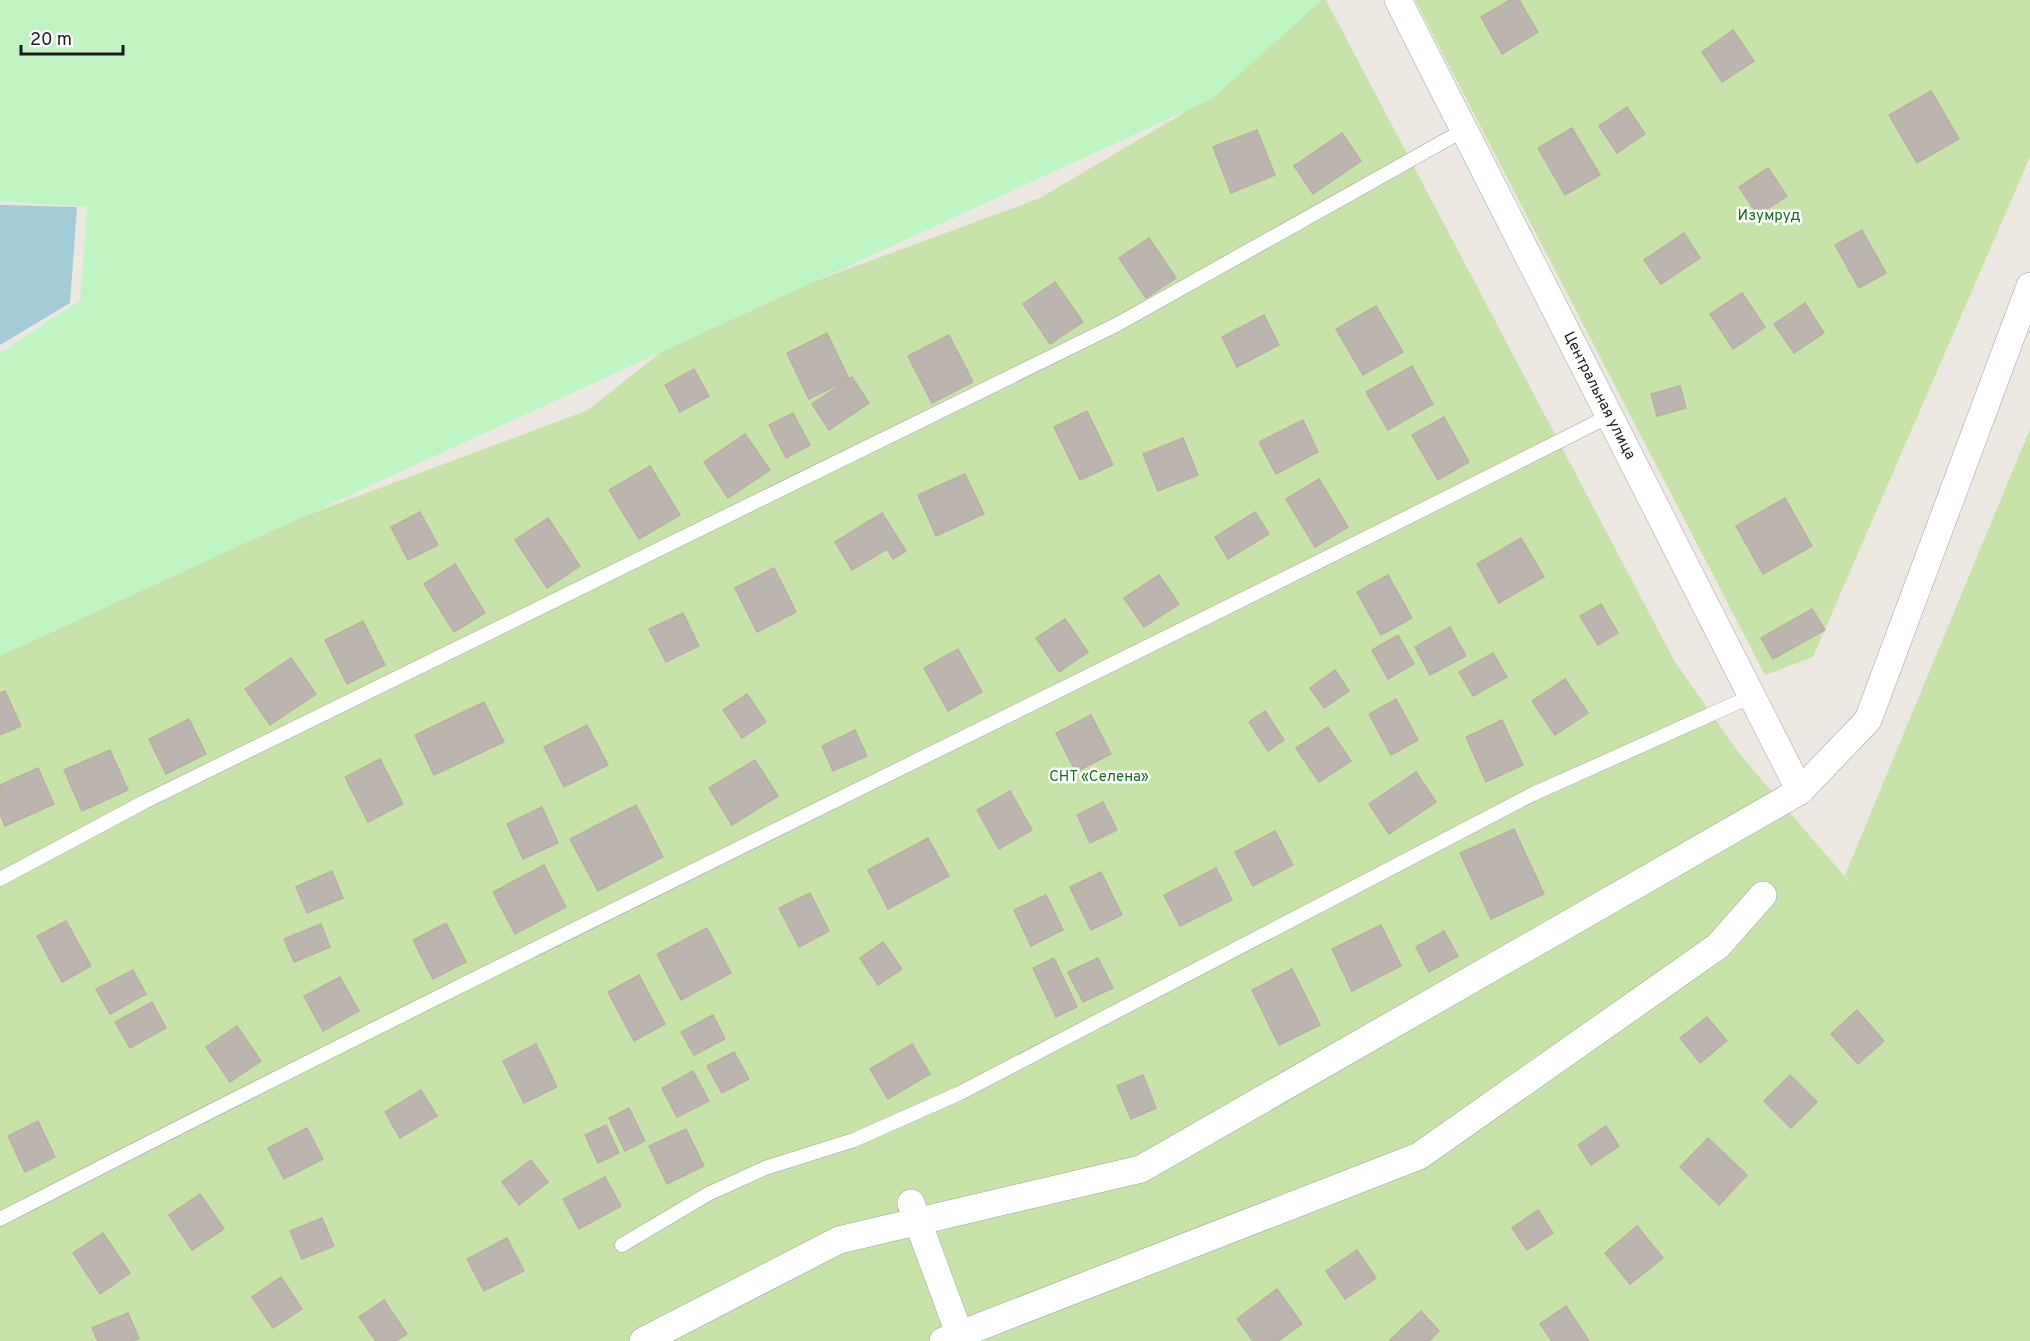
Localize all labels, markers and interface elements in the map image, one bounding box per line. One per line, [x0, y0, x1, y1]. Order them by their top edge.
scale bar [21, 18, 123, 56]
text: 20 m [30, 29, 72, 52]
park label: Изумруд [1738, 207, 1800, 226]
street label: Центральная улица [1559, 329, 1640, 463]
park label: СНТ «Селена» [1049, 768, 1149, 787]

